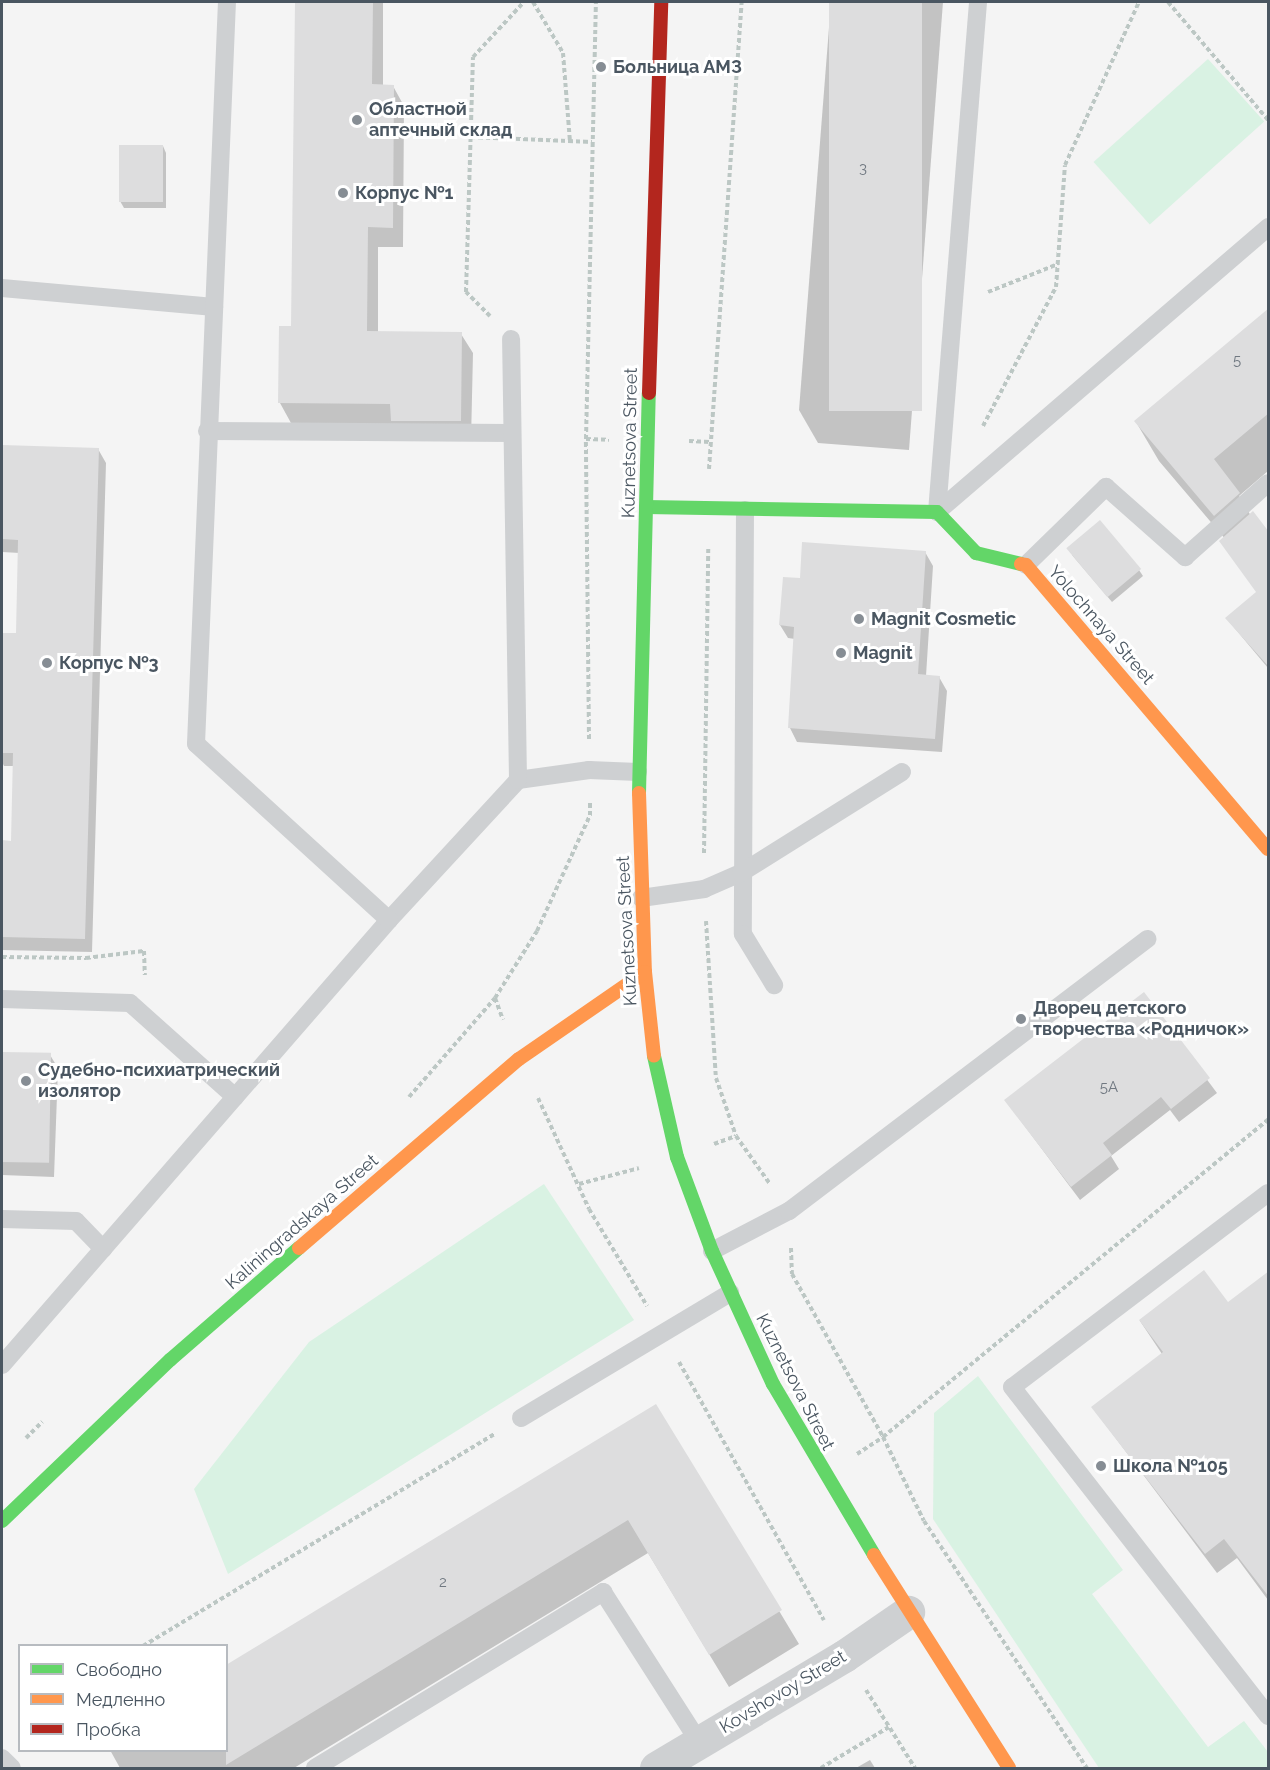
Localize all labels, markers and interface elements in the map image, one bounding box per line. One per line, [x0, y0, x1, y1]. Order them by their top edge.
place label: Больница АМЗ [613, 56, 742, 78]
marker: Больница АМЗ [594, 60, 608, 74]
place label: Областной аптечный склад [369, 99, 512, 142]
marker: Областной аптечный склад [350, 113, 364, 127]
house number: 3 [859, 160, 867, 178]
place label: Корпус №1 [355, 182, 453, 204]
marker: Корпус №1 [336, 186, 350, 200]
house number: 5 [1233, 352, 1241, 370]
street label: Kuznetsova Street [618, 368, 642, 518]
street label: Yolochnaya Street [1043, 561, 1159, 689]
place label: Magnit Cosmetic [871, 608, 1016, 630]
marker: Magnit Cosmetic [852, 612, 866, 626]
place label: Magnit [853, 642, 913, 664]
marker: Magnit [834, 646, 848, 660]
place label: Корпус №3 [59, 652, 159, 674]
marker: Корпус №3 [40, 656, 54, 670]
street label: Kuznetsova Street [612, 855, 642, 1007]
place label: Дворец детского творчества «Родничок» [1033, 998, 1249, 1040]
marker: Дворец детского творчества «Родничок» [1014, 1012, 1028, 1026]
place label: Судебно-психиатрический изолятор [38, 1060, 280, 1102]
marker: Судебно-психиатрический изолятор [19, 1074, 33, 1088]
house number: 5А [1100, 1079, 1118, 1097]
street label: Kaliningradskaya Street [221, 1150, 383, 1294]
street label: Kuznetsova Street [751, 1310, 839, 1454]
place label: Школа №105 [1113, 1455, 1228, 1477]
marker: Школа №105 [1094, 1459, 1108, 1473]
house number: 2 [439, 1574, 447, 1592]
legend [18, 1644, 228, 1752]
street label: Kovshovoy Street [716, 1646, 850, 1738]
text: Свободно [76, 1659, 162, 1680]
text: Медленно [76, 1689, 165, 1710]
text: Пробка [76, 1719, 141, 1740]

